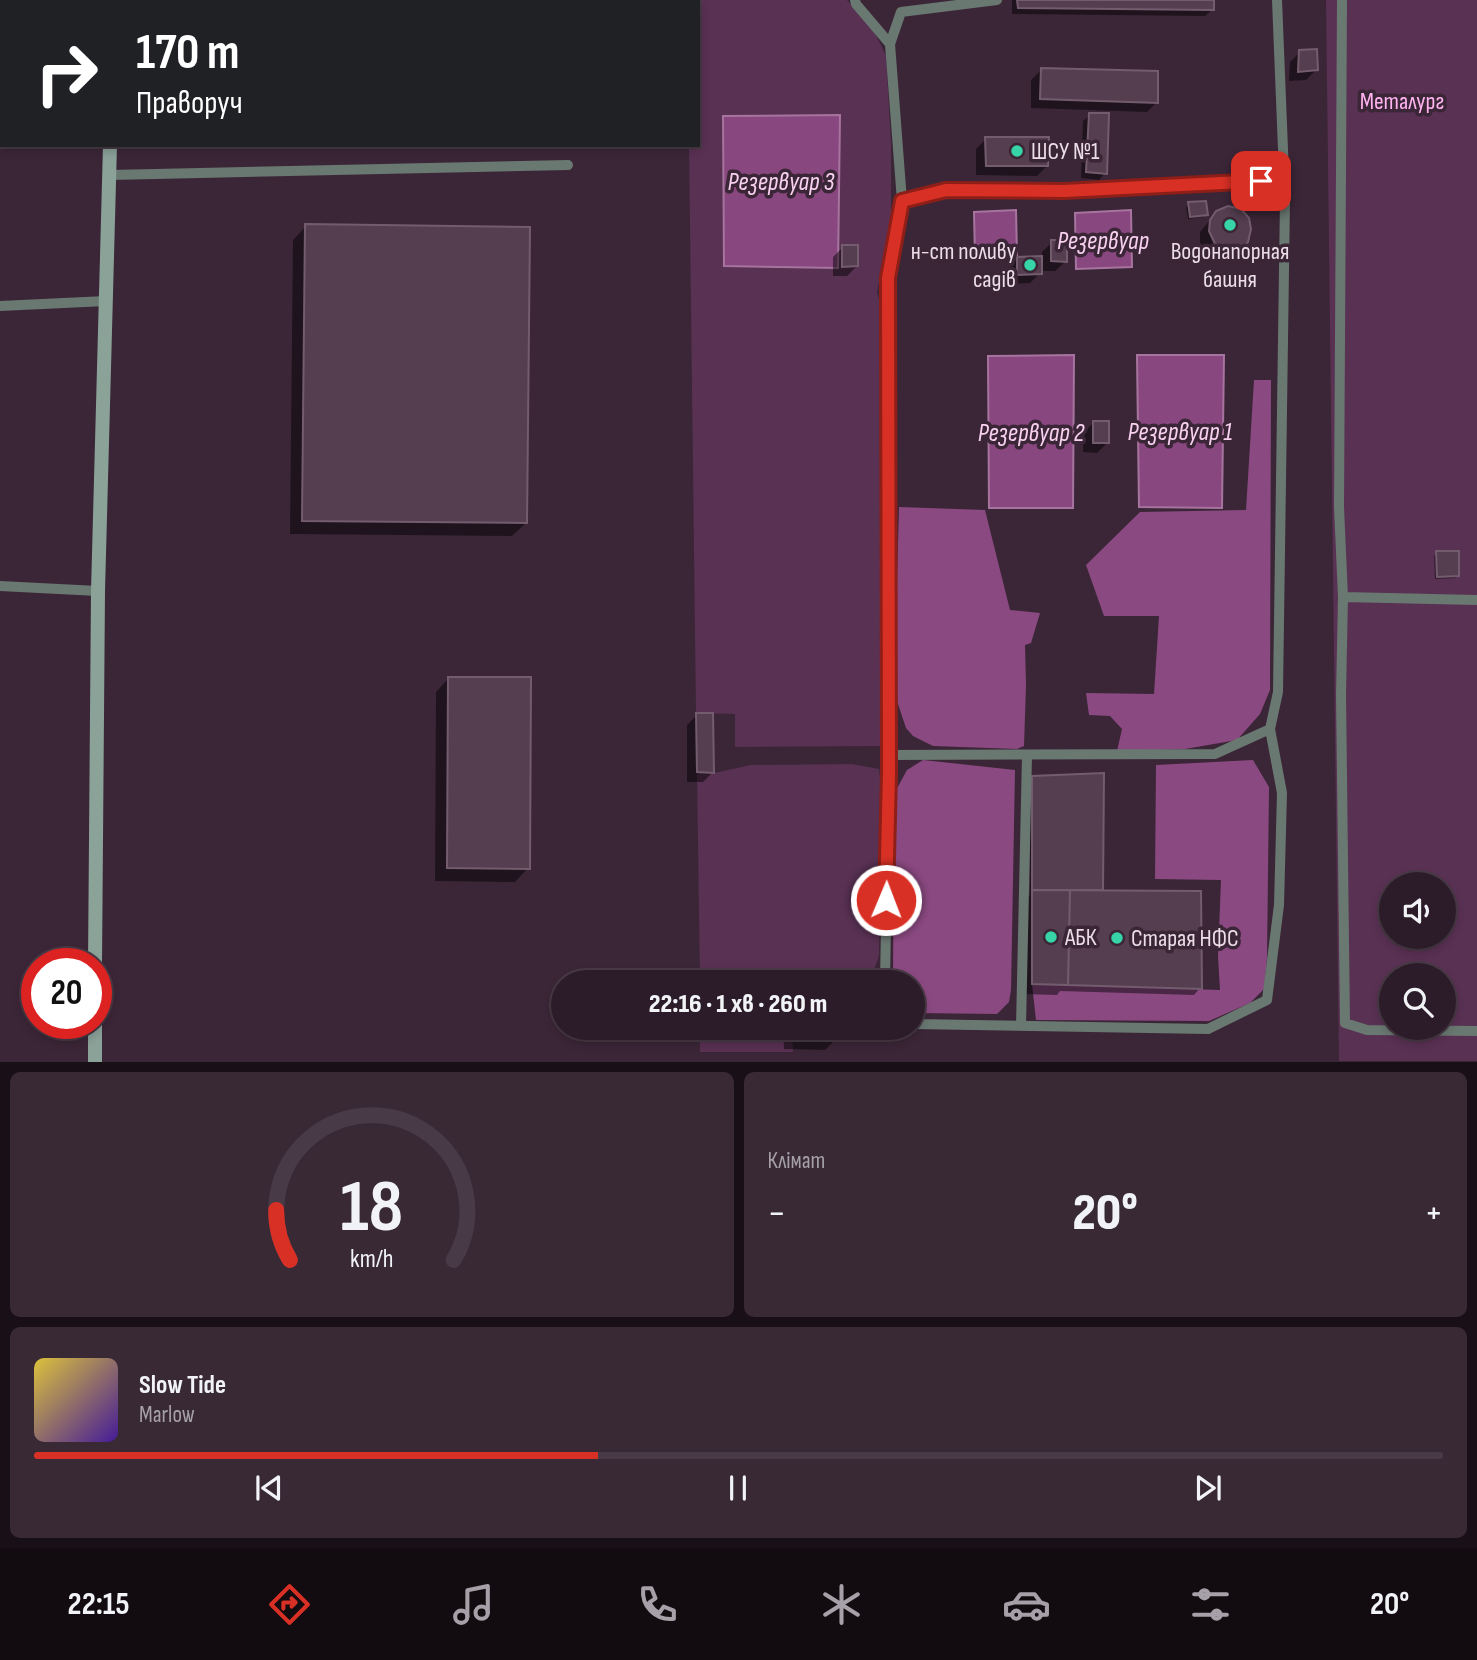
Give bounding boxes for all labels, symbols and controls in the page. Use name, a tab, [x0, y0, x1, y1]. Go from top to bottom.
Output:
text: 170 m	[136, 24, 240, 83]
icon: right	[21, 28, 112, 119]
text: Праворуч	[136, 84, 243, 123]
park label: Металург	[1360, 87, 1444, 116]
place label: ШСУ №1	[1031, 137, 1100, 166]
marker: ШСУ №1	[1009, 143, 1025, 159]
pin	[1231, 151, 1291, 211]
icon: arrive	[1242, 162, 1280, 200]
water label: Резервуар 3	[728, 167, 835, 198]
marker: Водонапорная башня	[1222, 217, 1238, 233]
water label: Резервуар	[1057, 226, 1150, 257]
place label: н-ст поливу садів	[911, 237, 1016, 294]
place label: Водонапорная башня	[1171, 237, 1289, 294]
marker: н-ст поливу садів	[1022, 257, 1038, 273]
water label: Резервуар 1	[1127, 417, 1233, 448]
water label: Резервуар 2	[978, 418, 1085, 449]
position arrow	[849, 863, 923, 937]
map controls	[1379, 872, 1456, 1040]
button: sound	[1379, 872, 1456, 949]
place label: АБК	[1064, 923, 1097, 952]
place label: Старая НФС	[1131, 924, 1239, 953]
marker: АБК	[1043, 929, 1059, 945]
marker: Старая НФС	[1109, 930, 1125, 946]
speed limit sign: 20	[21, 948, 112, 1039]
button: search	[1379, 963, 1456, 1040]
text: 22:16 · 1 хв · 260 m	[649, 989, 827, 1020]
text: Клімат	[768, 1147, 825, 1175]
text: 18	[340, 1165, 403, 1253]
text: 20°	[1073, 1182, 1138, 1245]
text: −	[768, 1191, 786, 1236]
text: +	[1424, 1191, 1443, 1236]
text: km/h	[350, 1244, 393, 1275]
text: Slow Tide	[139, 1370, 226, 1401]
text: Marlow	[139, 1401, 195, 1429]
icon: previous	[250, 1469, 288, 1507]
icon: pause	[719, 1469, 757, 1507]
icon: next	[1189, 1469, 1227, 1507]
icon: directions	[265, 1580, 314, 1629]
icon: music	[449, 1580, 498, 1629]
icon: phone	[633, 1580, 682, 1629]
icon: climate	[817, 1580, 866, 1629]
icon: car	[1002, 1580, 1051, 1629]
icon: filters	[1186, 1580, 1235, 1629]
text: 22:15	[68, 1585, 129, 1624]
text: 20°	[1370, 1585, 1409, 1624]

